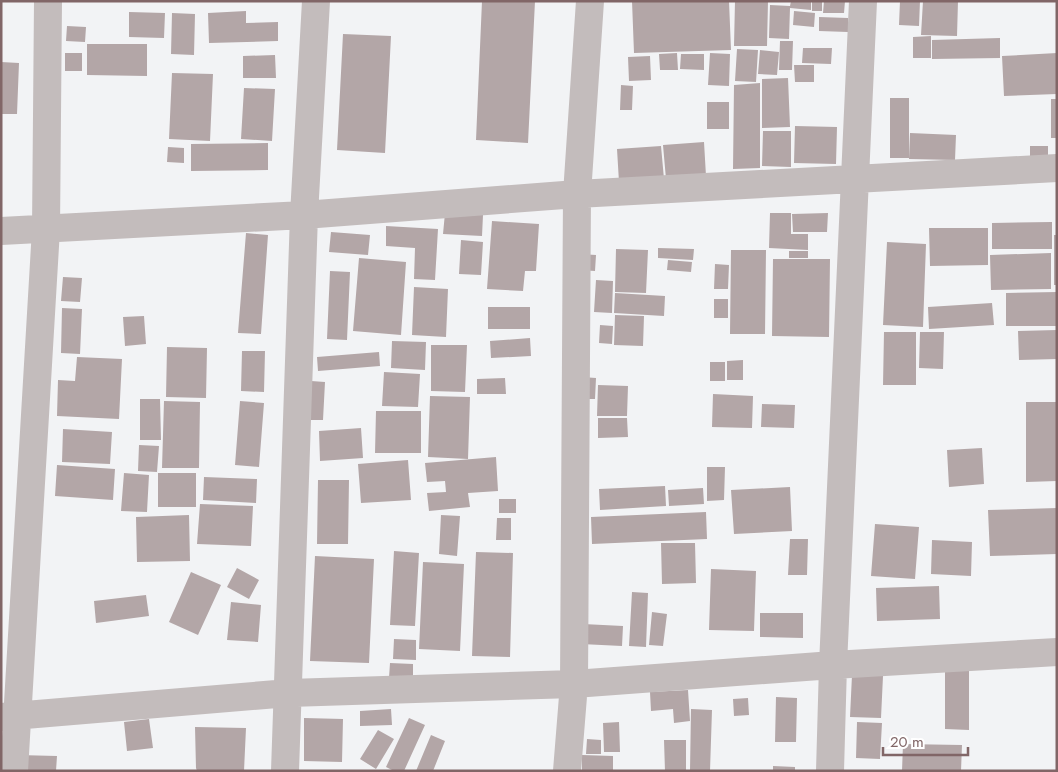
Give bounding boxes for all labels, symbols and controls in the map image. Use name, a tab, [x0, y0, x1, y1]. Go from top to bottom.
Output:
scale bar	[883, 724, 968, 756]
text: 20 m	[890, 731, 924, 753]

